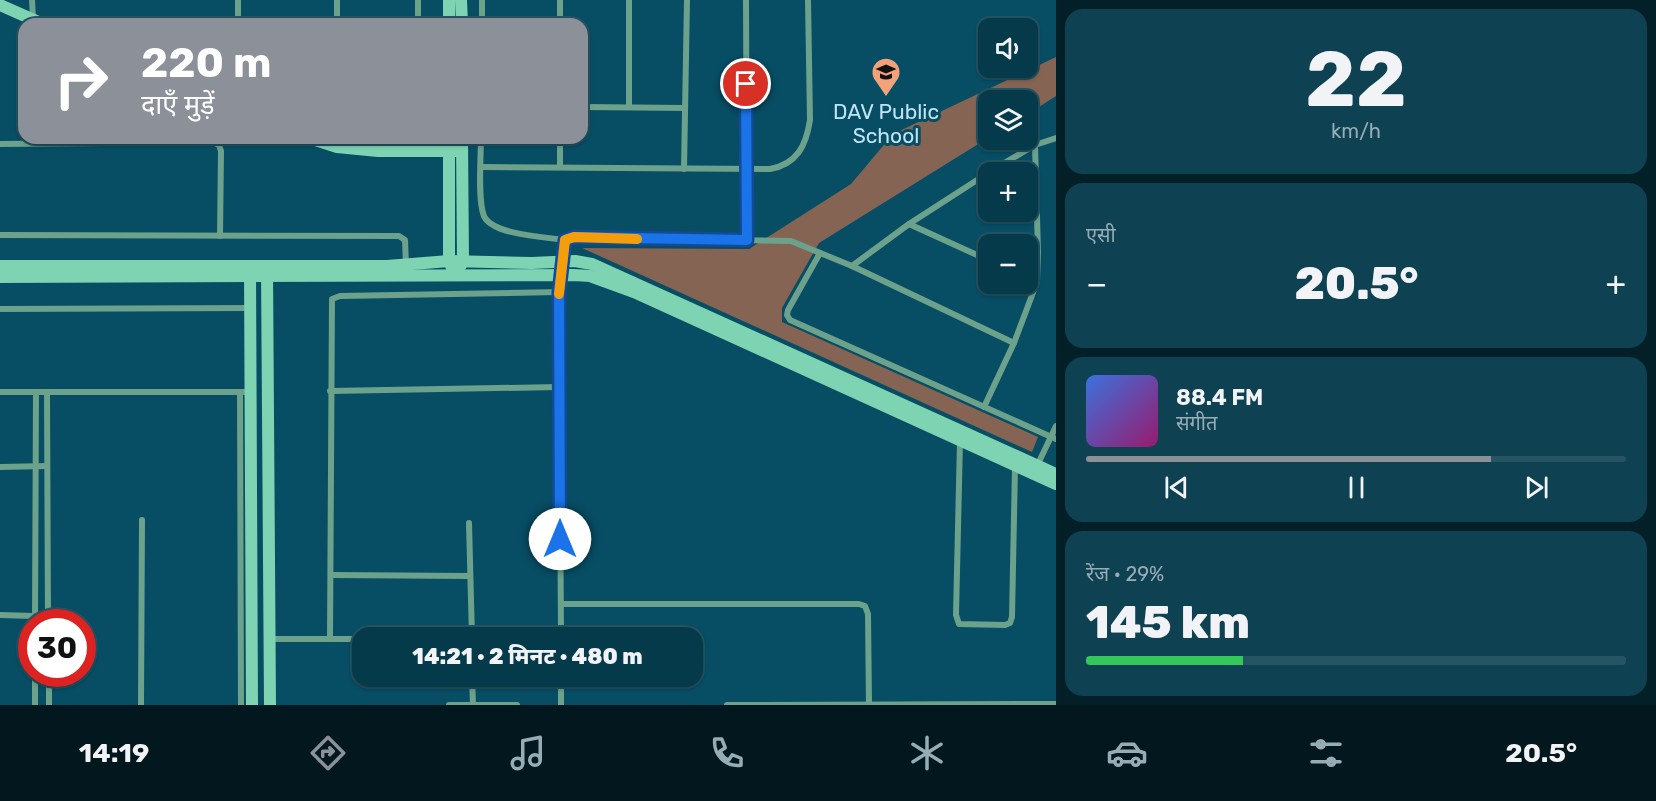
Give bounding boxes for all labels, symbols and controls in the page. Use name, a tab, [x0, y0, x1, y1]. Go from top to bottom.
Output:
map controls	[978, 18, 1038, 294]
button: sound	[978, 18, 1038, 78]
text: 22	[1305, 33, 1407, 126]
text: 220 m	[141, 38, 272, 88]
icon: right	[42, 42, 120, 120]
school or university icon: DAV Public School	[870, 56, 902, 98]
pin	[720, 58, 771, 109]
icon: arrive	[729, 67, 762, 100]
text: दाएँ मुड़ें	[141, 89, 214, 121]
button: layers	[978, 90, 1038, 150]
place label: DAV Public School	[833, 99, 939, 148]
text: km/h	[1331, 119, 1381, 143]
button: +	[978, 162, 1038, 222]
text: एसी	[1086, 223, 1116, 247]
button: −	[978, 234, 1038, 294]
text: 20.5°	[1294, 257, 1419, 310]
text: −	[1086, 264, 1107, 303]
text: +	[1605, 264, 1626, 303]
text: 88.4 FM	[1176, 384, 1263, 411]
text: संगीत	[1176, 411, 1217, 435]
icon: previous	[1160, 471, 1193, 504]
icon: pause	[1340, 471, 1373, 504]
icon: next	[1520, 471, 1553, 504]
position arrow	[528, 507, 592, 571]
text: रेंज · 29%	[1086, 562, 1164, 586]
text: 145 km	[1086, 596, 1250, 649]
speed limit sign: 30	[18, 609, 96, 687]
text: 14:21 · 2 मिनट · 480 m	[412, 643, 643, 670]
icon: directions	[307, 732, 349, 774]
icon: music	[507, 732, 549, 774]
icon: phone	[706, 732, 748, 774]
icon: climate	[906, 732, 948, 774]
icon: car	[1106, 732, 1148, 774]
icon: filters	[1305, 732, 1347, 774]
text: 14:19	[79, 737, 149, 769]
text: 20.5°	[1505, 737, 1577, 769]

